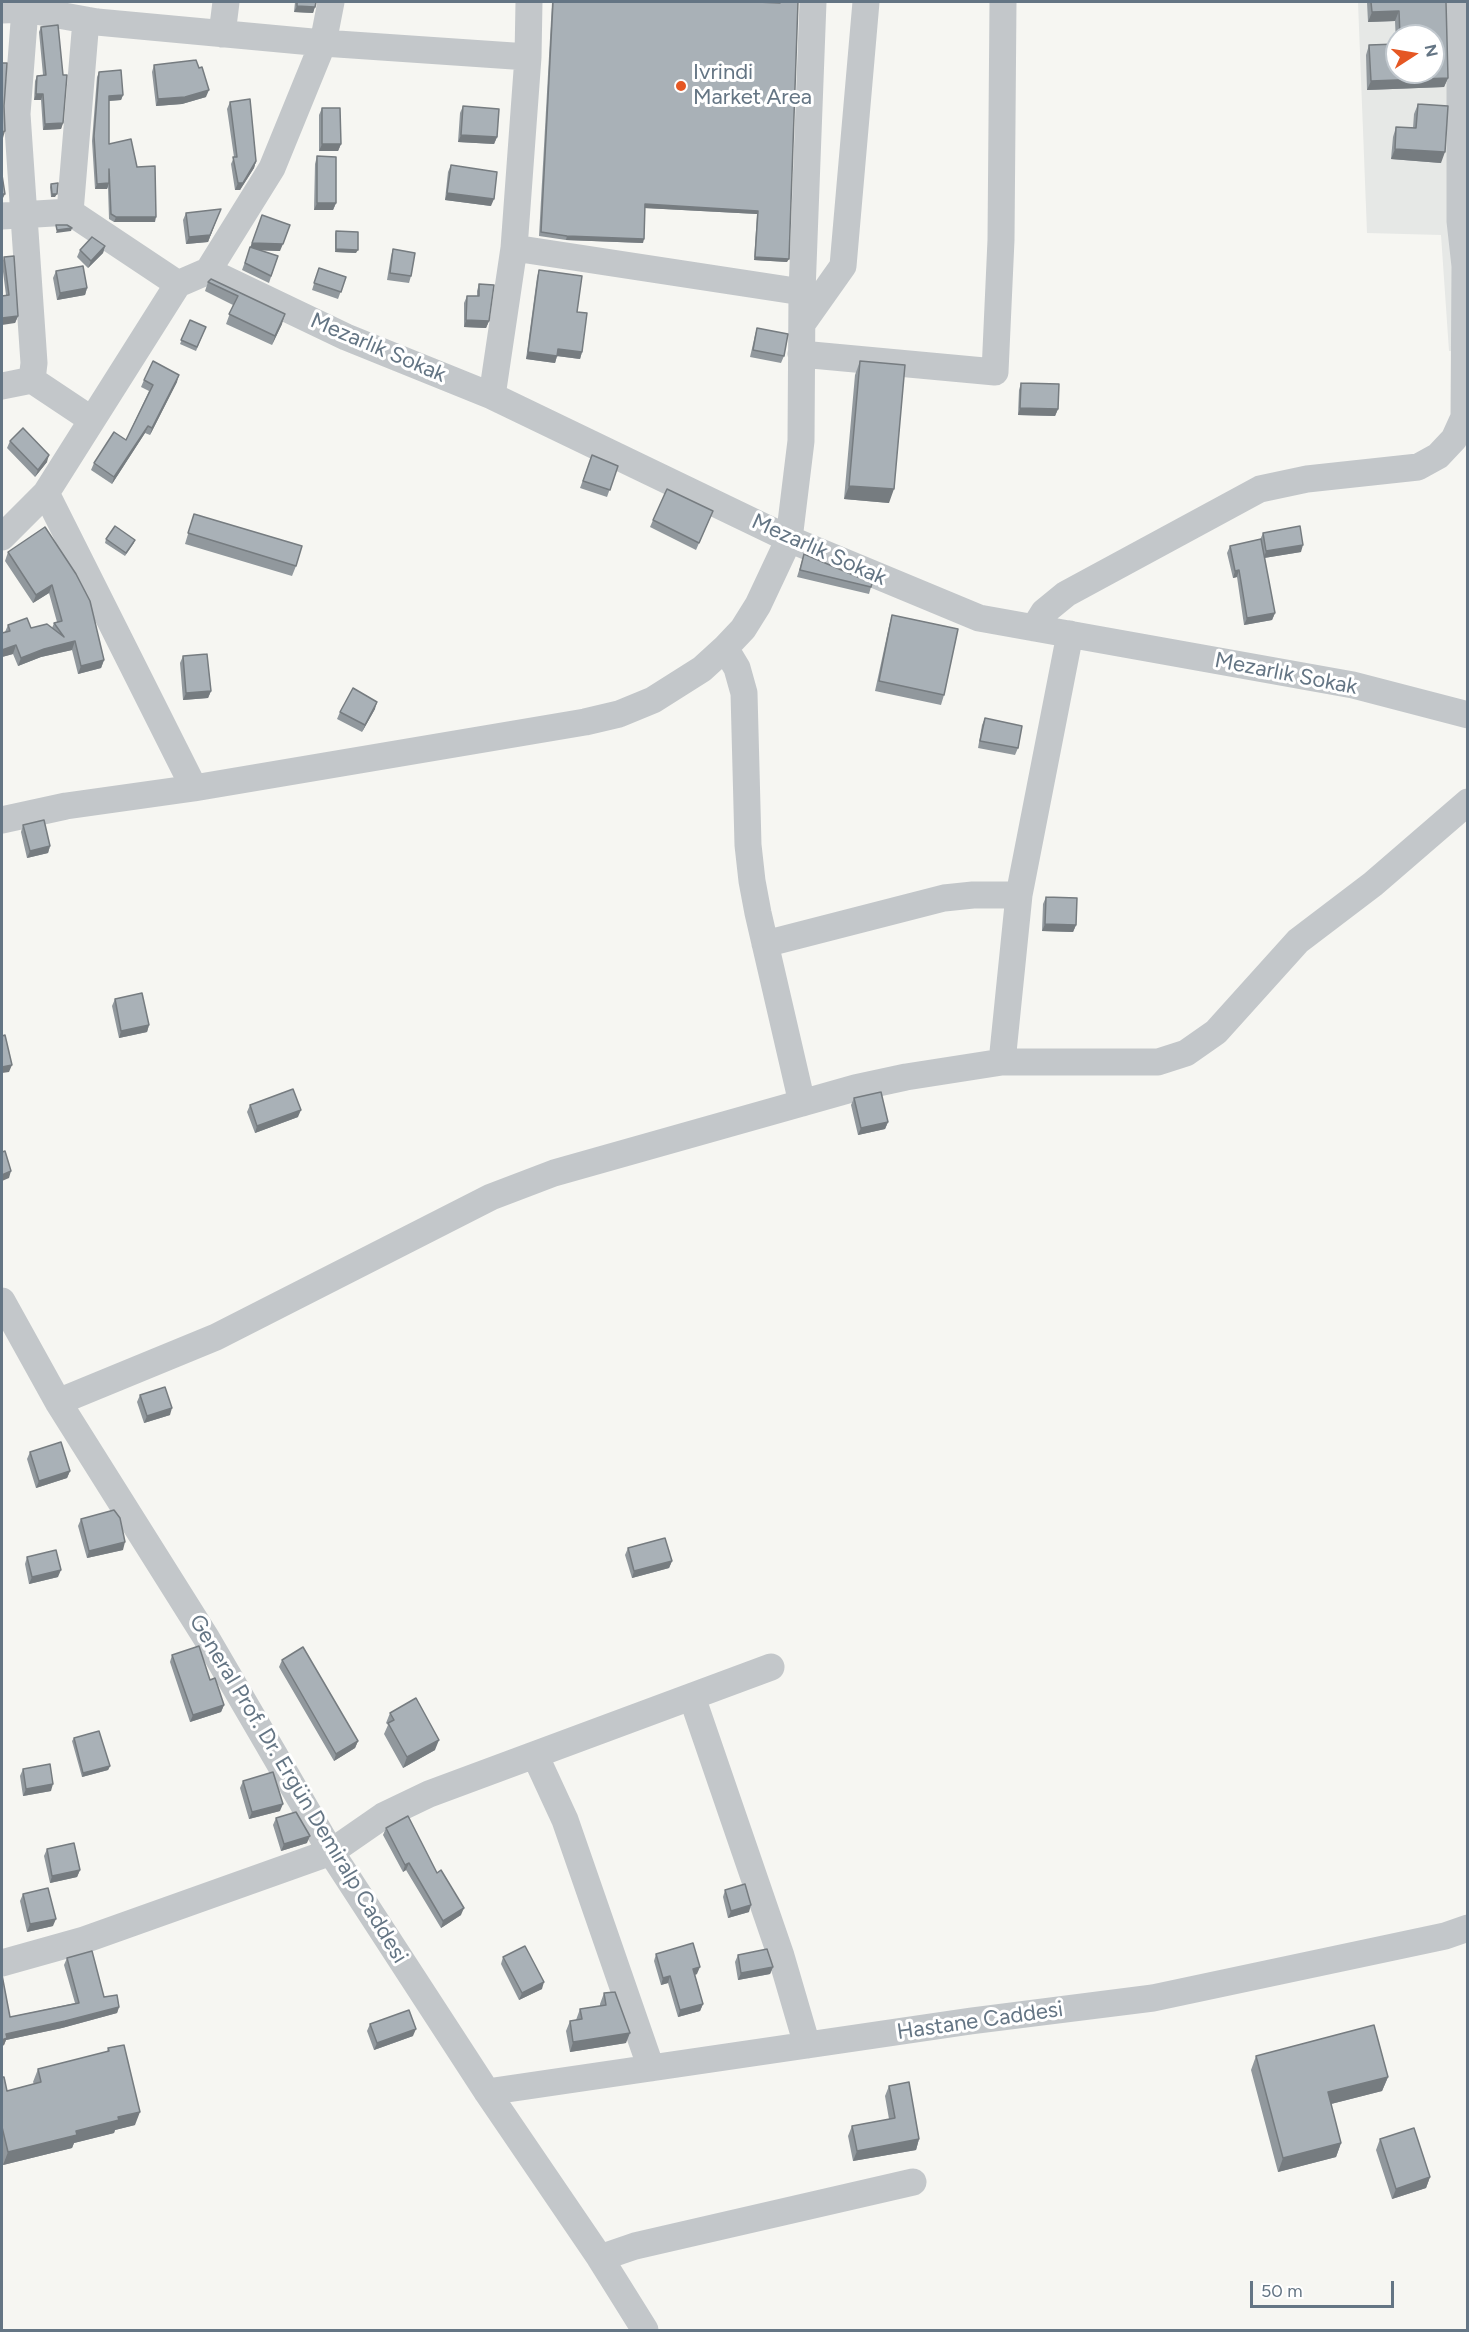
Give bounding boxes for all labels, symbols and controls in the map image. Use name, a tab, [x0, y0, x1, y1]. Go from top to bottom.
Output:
north arrow	[1385, 24, 1445, 84]
text: N	[1421, 43, 1442, 59]
place label: Ivrindi Market Area	[693, 60, 812, 112]
marker: Ivrindi Market Area	[674, 79, 688, 93]
street label: Mezarlık Sokak	[306, 308, 450, 388]
street label: Mezarlık Sokak	[748, 509, 890, 591]
street label: Mezarlık Sokak	[1212, 647, 1360, 701]
street label: General Prof. Dr. Ergün Demiralp Caddesi	[183, 1610, 413, 1968]
street label: Hastane Caddesi	[895, 1996, 1065, 2046]
scale bar	[1253, 2269, 1397, 2307]
text: 50 m	[1261, 2280, 1303, 2302]

